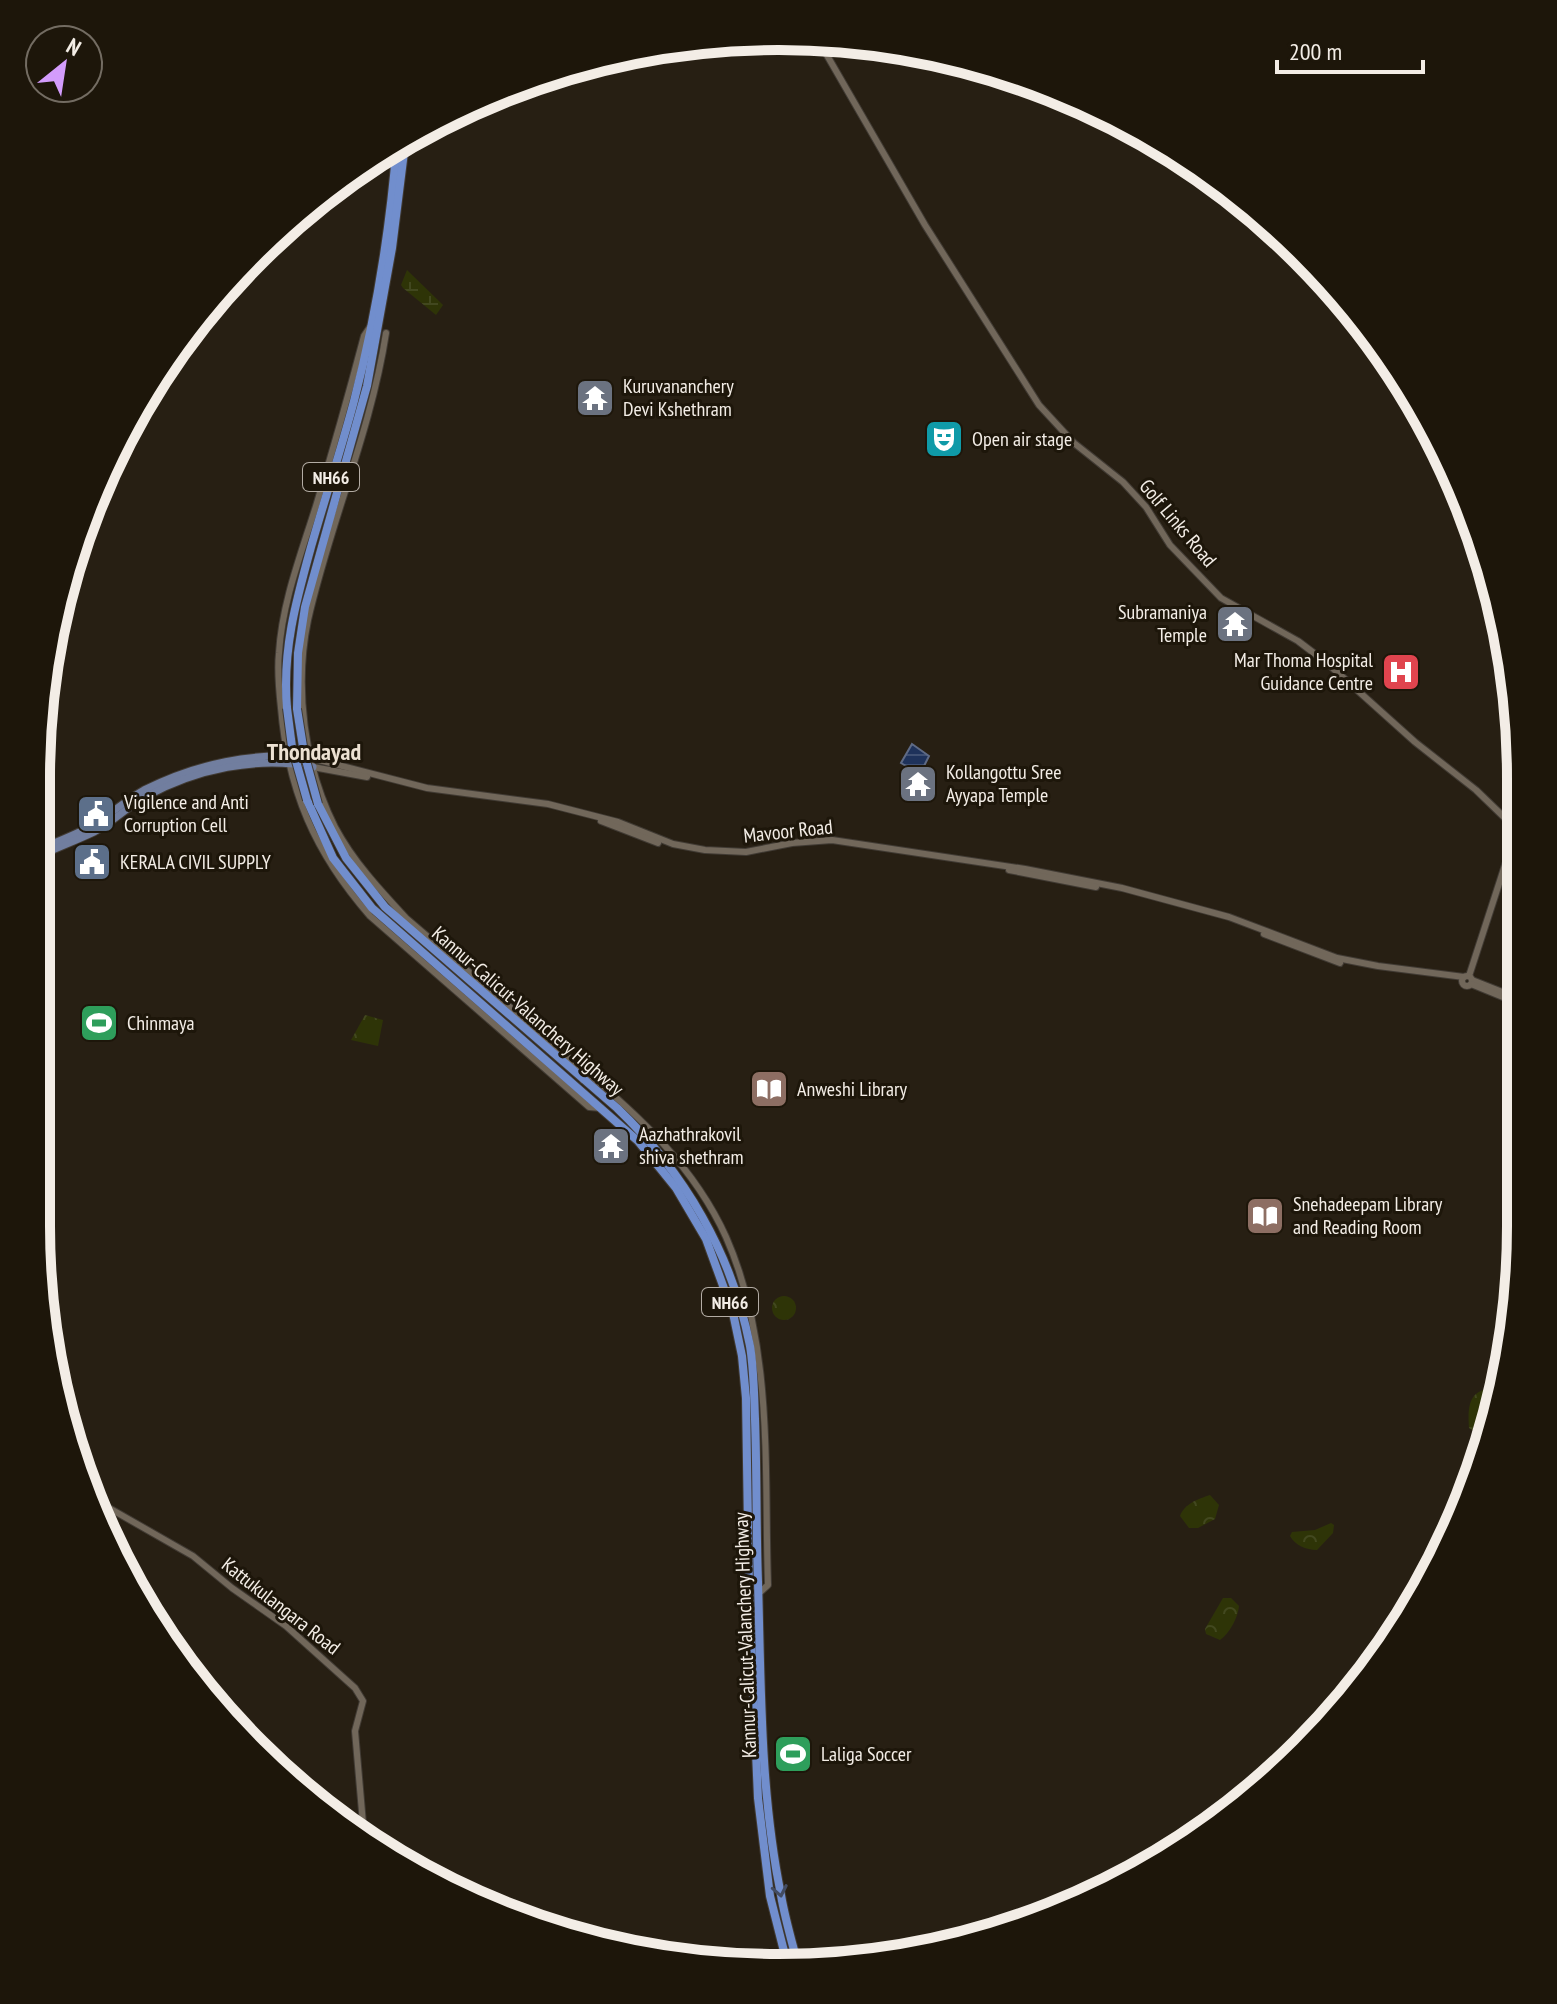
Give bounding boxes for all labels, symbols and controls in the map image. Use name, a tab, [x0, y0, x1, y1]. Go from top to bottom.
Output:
north arrow	[24, 24, 104, 104]
scale bar	[1277, 24, 1423, 74]
text: N	[62, 32, 86, 62]
text: 200 m	[1289, 36, 1342, 67]
place label: Kuruvananchery Devi Kshethram	[623, 373, 734, 422]
temple icon: Kuruvananchery Devi Kshethram	[574, 377, 616, 419]
theatre icon: Open air stage	[923, 418, 965, 460]
place label: Open air stage	[972, 426, 1072, 452]
road number: NH66	[303, 463, 359, 491]
street label: Golf Links Road	[1134, 474, 1222, 572]
place label: Subramaniya Temple	[1118, 599, 1207, 648]
temple icon: Subramaniya Temple	[1214, 603, 1256, 645]
place label: Mar Thoma Hospital Guidance Centre	[1234, 647, 1373, 696]
hospital icon: Mar Thoma Hospital Guidance Centre	[1380, 651, 1422, 693]
district label: Thondayad	[267, 736, 361, 767]
place label: Kollangottu Sree Ayyapa Temple	[946, 759, 1061, 808]
temple icon: Kollangottu Sree Ayyapa Temple	[897, 763, 939, 805]
place label: Vigilence and Anti Corruption Cell	[123, 789, 249, 838]
public building icon: Vigilence and Anti Corruption Cell	[75, 793, 117, 835]
street label: Mavoor Road	[742, 813, 834, 849]
public building icon: KERALA CIVIL SUPPLY	[71, 841, 113, 883]
place label: KERALA CIVIL SUPPLY	[120, 849, 271, 875]
street label: Kannur-Calicut-Valanchery Highway	[427, 921, 630, 1102]
sports icon: Chinmaya	[78, 1002, 120, 1044]
place label: Chinmaya	[127, 1010, 195, 1036]
library icon: Anweshi Library	[748, 1068, 790, 1110]
place label: Anweshi Library	[797, 1076, 908, 1102]
place label: Aazhathrakovil shiva shethram	[639, 1121, 744, 1170]
temple icon: Aazhathrakovil shiva shethram	[590, 1125, 632, 1167]
place label: Snehadeepam Library and Reading Room	[1293, 1191, 1443, 1240]
library icon: Snehadeepam Library and Reading Room	[1244, 1195, 1286, 1237]
road number: NH66	[702, 1288, 758, 1316]
street label: Kannur-Calicut-Valanchery Highway	[728, 1511, 762, 1758]
street label: Kattukulangara Road	[216, 1552, 346, 1660]
sports icon: Laliga Soccer	[772, 1733, 814, 1775]
place label: Laliga Soccer	[821, 1741, 912, 1767]
one-way arrow	[771, 1884, 788, 1898]

